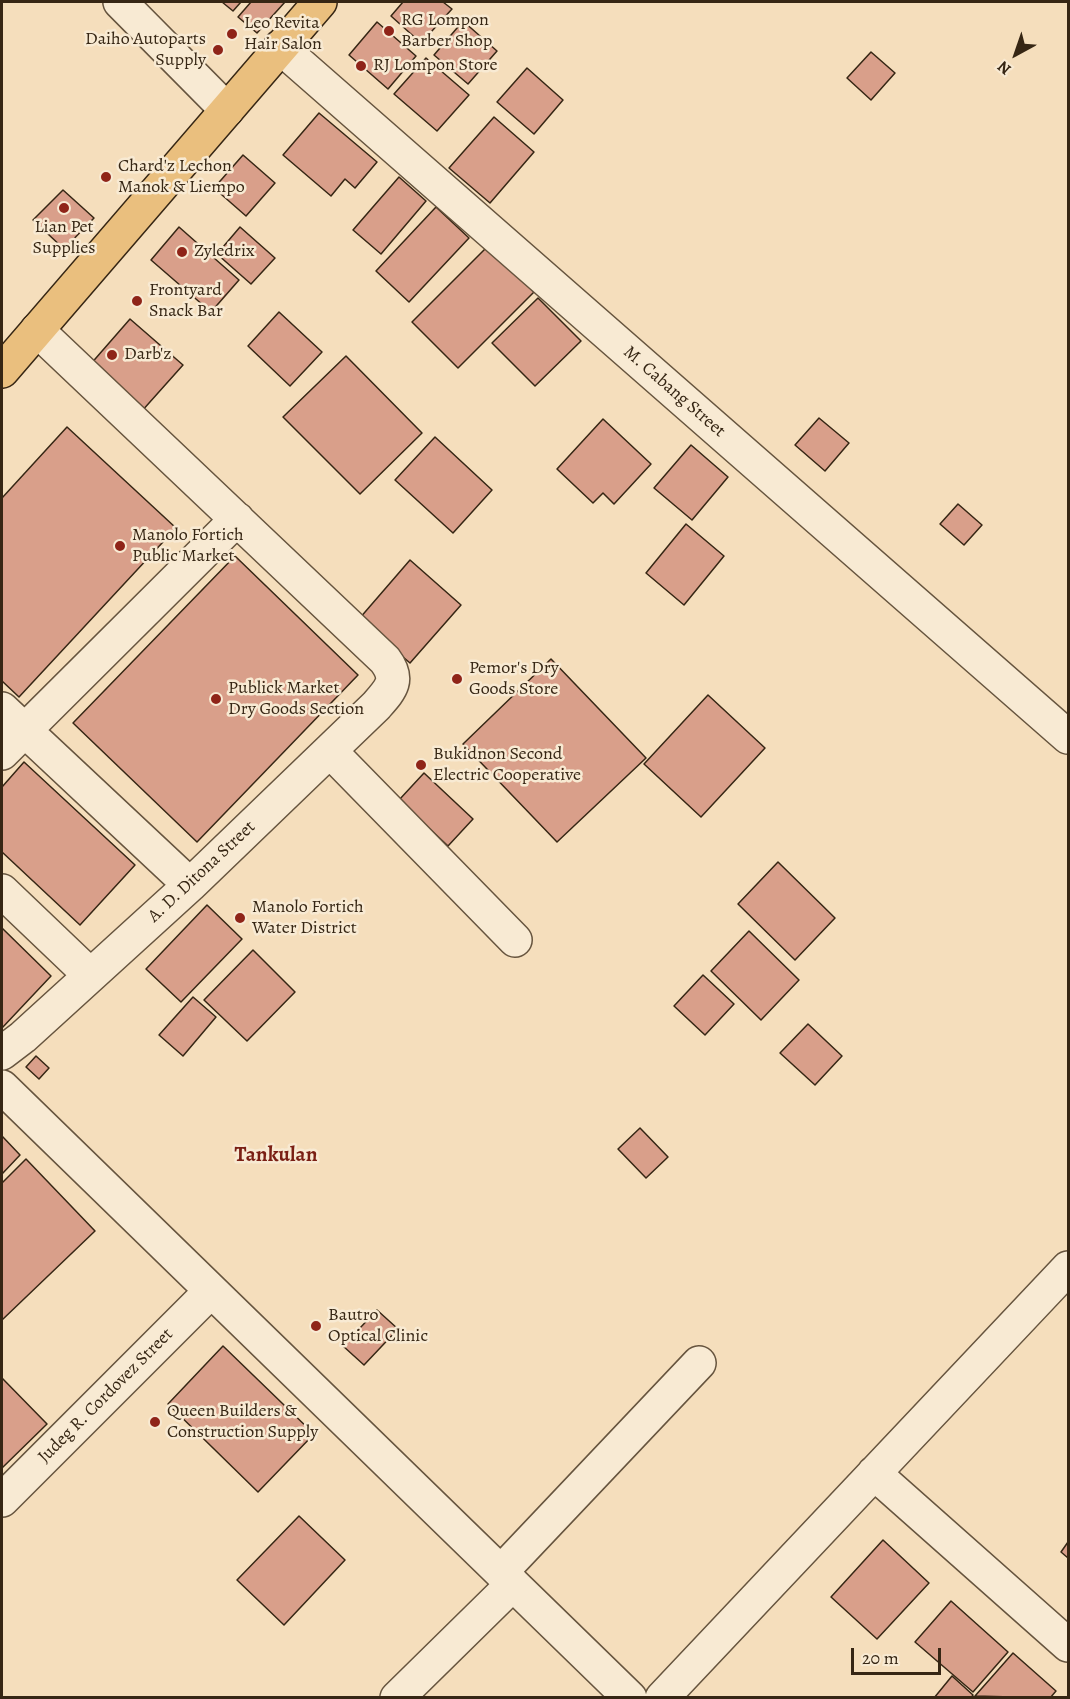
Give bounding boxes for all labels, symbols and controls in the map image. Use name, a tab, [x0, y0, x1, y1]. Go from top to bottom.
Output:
place label: RG Lompon Barber Shop	[401, 10, 492, 52]
place label: Leo Revita Hair Salon	[244, 13, 322, 56]
marker: RG Lompon Barber Shop	[382, 24, 396, 38]
north arrow	[986, 24, 1046, 84]
marker: Leo Revita Hair Salon	[225, 27, 239, 41]
place label: Daiho Autoparts Supply	[85, 29, 206, 72]
marker: Daiho Autoparts Supply	[211, 43, 225, 57]
place label: RJ Lompon Store	[373, 55, 498, 77]
text: N	[993, 56, 1016, 80]
marker: RJ Lompon Store	[354, 59, 368, 73]
place label: Chard'z Lechon Manok & Liempo	[118, 156, 245, 198]
marker: Chard'z Lechon Manok & Liempo	[99, 170, 113, 184]
marker: Lian Pet Supplies	[57, 201, 71, 215]
place label: Lian Pet Supplies	[32, 217, 96, 260]
place label: Zyledrix	[194, 241, 255, 263]
marker: Zyledrix	[175, 245, 189, 259]
place label: Frontyard Snack Bar	[149, 280, 223, 322]
marker: Frontyard Snack Bar	[130, 294, 144, 308]
street label: M. Cabang Street	[619, 342, 729, 442]
place label: Darb'z	[124, 344, 171, 366]
marker: Darb'z	[105, 348, 119, 362]
place label: Manolo Fortich Public Market	[132, 525, 244, 568]
marker: Manolo Fortich Public Market	[113, 539, 127, 553]
place label: Pemor's Dry Goods Store	[469, 658, 559, 700]
marker: Pemor's Dry Goods Store	[450, 672, 464, 686]
place label: Publick Market Dry Goods Section	[228, 678, 364, 720]
marker: Publick Market Dry Goods Section	[209, 692, 223, 706]
place label: Bukidnon Second Electric Cooperative	[433, 744, 581, 786]
marker: Bukidnon Second Electric Cooperative	[414, 758, 428, 772]
street label: A. D. Ditona Street	[144, 817, 260, 927]
place label: Manolo Fortich Water District	[252, 897, 364, 940]
marker: Manolo Fortich Water District	[233, 911, 247, 925]
district label: Tankulan	[235, 1143, 317, 1169]
place label: Bautro Optical Clinic	[328, 1305, 428, 1348]
marker: Bautro Optical Clinic	[309, 1319, 323, 1333]
street label: Judeg R. Cordovez Street	[34, 1324, 178, 1468]
place label: Queen Builders & Construction Supply	[167, 1401, 318, 1444]
marker: Queen Builders & Construction Supply	[148, 1415, 162, 1429]
scale bar	[854, 1636, 944, 1674]
text: 20 m	[862, 1646, 899, 1670]

